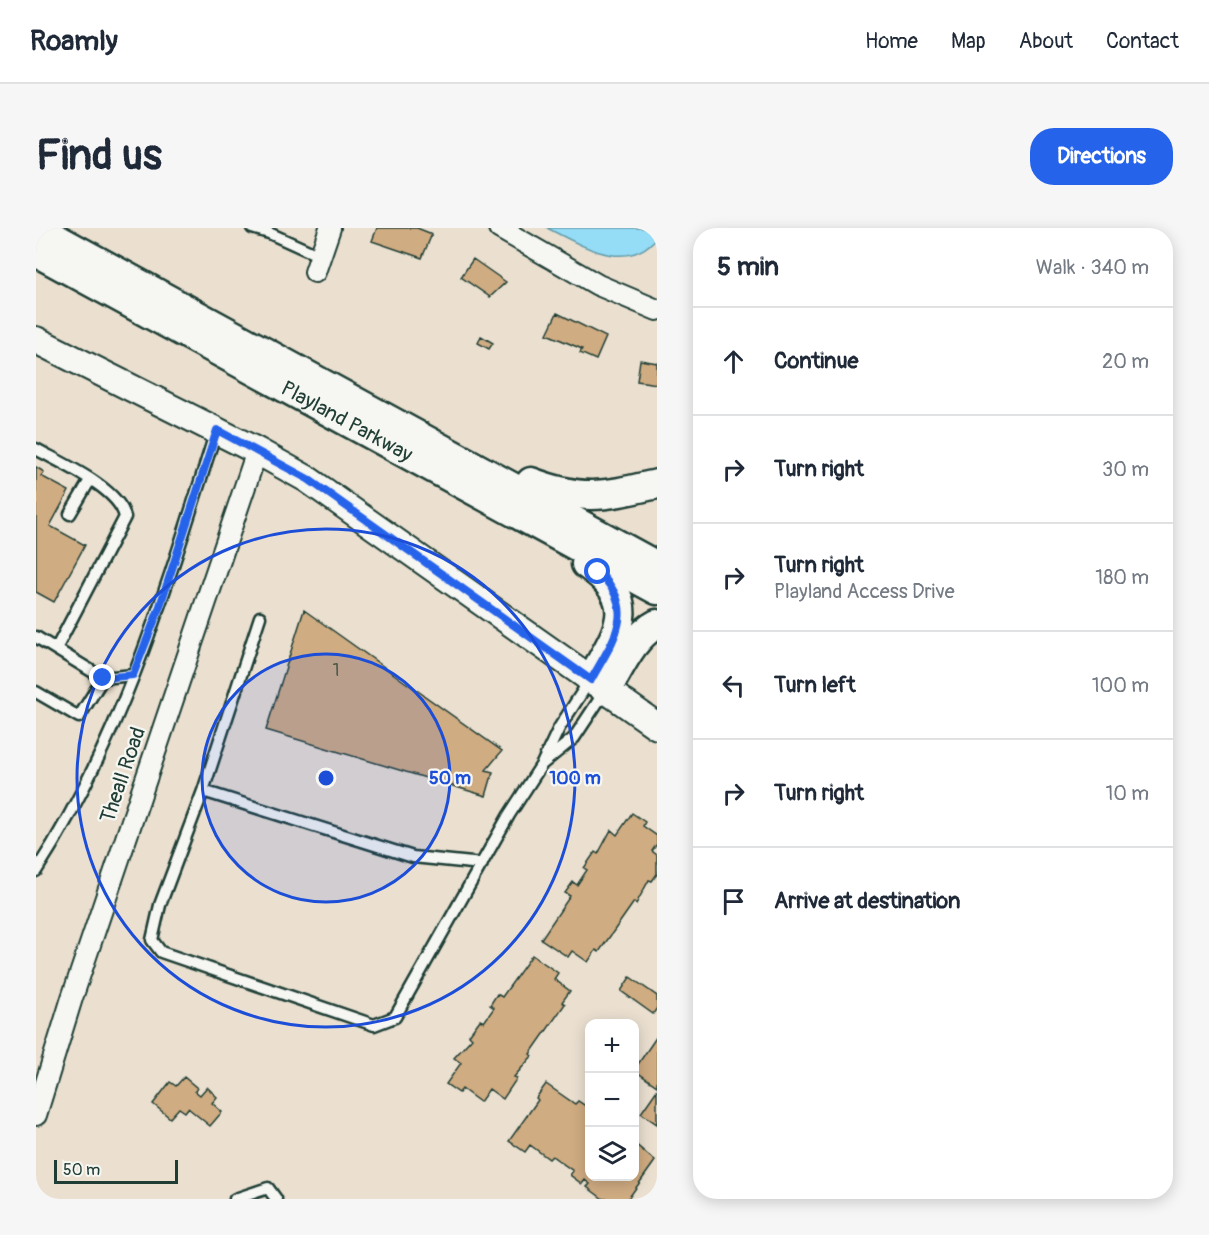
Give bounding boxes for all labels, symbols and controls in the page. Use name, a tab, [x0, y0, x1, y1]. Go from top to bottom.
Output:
text: Roamly	[30, 24, 118, 59]
text: Home	[865, 28, 918, 55]
text: Map	[951, 28, 986, 55]
text: About	[1019, 28, 1073, 55]
text: Contact	[1106, 28, 1179, 55]
button: Directions	[1030, 128, 1173, 185]
text: Find us	[36, 130, 162, 182]
text: 5 min	[717, 251, 779, 283]
text: Walk · 340 m	[1036, 255, 1149, 280]
icon: ahead	[717, 345, 750, 378]
text: Continue	[774, 347, 858, 375]
text: 20 m	[1102, 349, 1149, 374]
street label: Playland Parkway	[276, 374, 417, 468]
icon: right	[717, 453, 750, 486]
text: Turn right	[774, 455, 864, 483]
text: 30 m	[1102, 457, 1149, 482]
text: Turn right	[774, 551, 864, 579]
route start	[584, 558, 610, 584]
icon: right	[717, 561, 750, 594]
text: 180 m	[1095, 565, 1149, 590]
text: Playland Access Drive	[774, 579, 955, 604]
house number: 1	[332, 659, 340, 682]
route end	[89, 664, 115, 690]
icon: left	[717, 669, 750, 702]
text: Turn left	[774, 671, 856, 699]
text: 100 m	[1092, 673, 1149, 698]
street label: Theall Road	[94, 723, 152, 827]
text: 50 m	[429, 767, 471, 790]
text: 100 m	[549, 767, 601, 790]
centre of rings	[316, 768, 336, 788]
icon: right	[717, 777, 750, 810]
text: Turn right	[774, 779, 864, 807]
text: 10 m	[1105, 781, 1149, 806]
icon: arrive	[717, 885, 750, 918]
text: Arrive at destination	[774, 887, 960, 915]
map controls	[585, 1019, 639, 1181]
button: +	[585, 1019, 639, 1073]
button: −	[585, 1073, 639, 1127]
button: layers	[585, 1127, 639, 1181]
scale bar	[54, 1157, 178, 1184]
text: 50 m	[63, 1160, 100, 1180]

